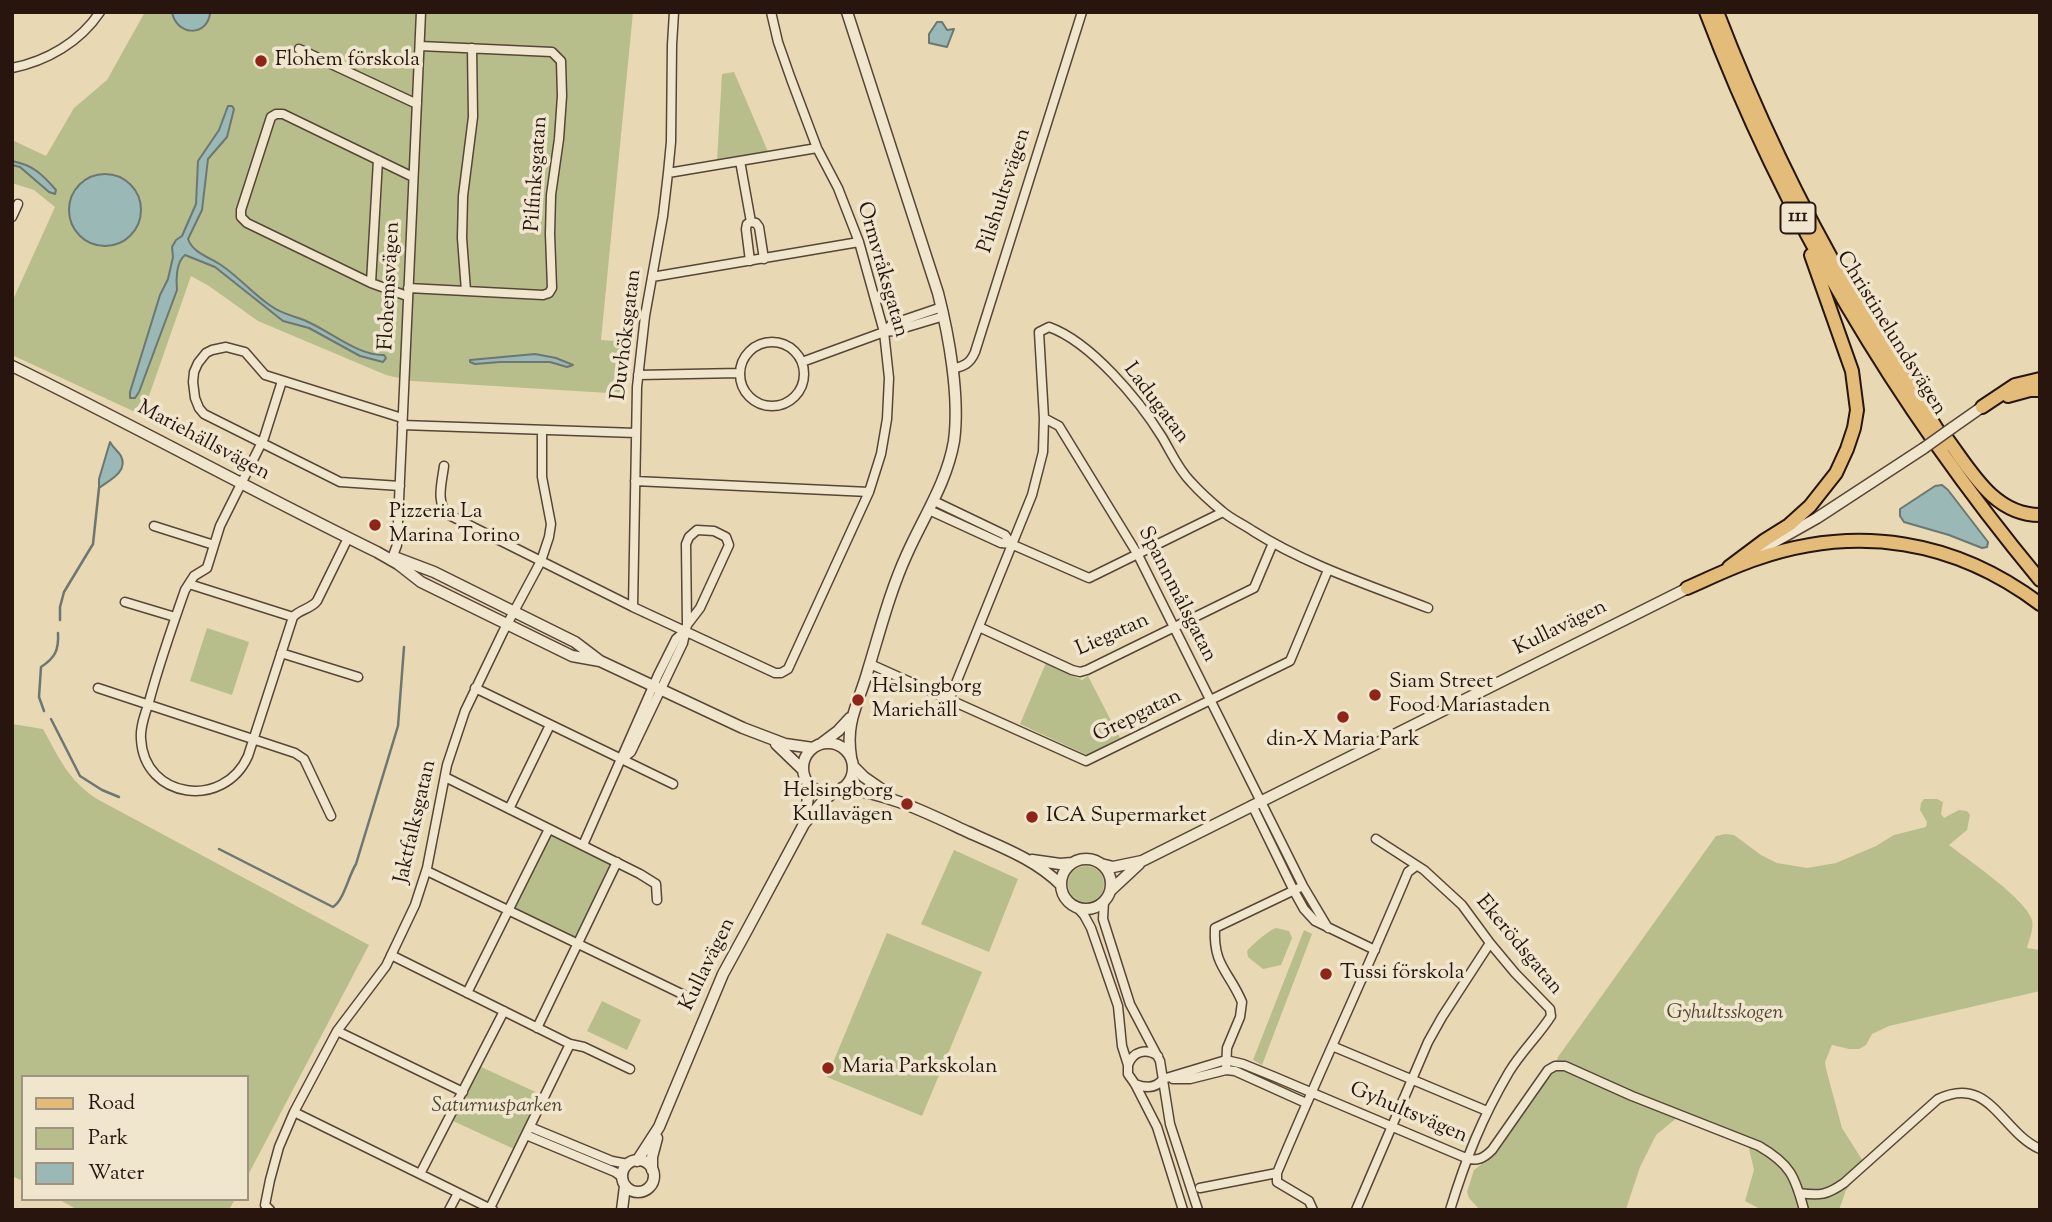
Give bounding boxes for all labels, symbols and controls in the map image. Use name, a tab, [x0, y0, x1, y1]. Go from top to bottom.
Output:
place label: Flohem förskola	[275, 48, 420, 74]
marker: Flohem förskola	[253, 53, 269, 69]
street label: Pilfinksgatan	[521, 115, 555, 233]
street label: Pilshultsvägen	[974, 125, 1038, 257]
street label: Ormvråksgatan	[850, 199, 912, 341]
road number: 111	[1780, 202, 1815, 233]
street label: Flohemsvägen	[375, 221, 407, 351]
street label: Christinelundsvägen	[1829, 247, 1951, 421]
street label: Duvhöksgatan	[607, 268, 649, 402]
street label: Ladugatan	[1116, 359, 1194, 449]
street label: Mariehällsvägen	[132, 396, 274, 488]
place label: Pizzeria La Marina Torino	[389, 500, 520, 550]
marker: Pizzeria La Marina Torino	[367, 517, 383, 533]
street label: Spannmålsgatan	[1131, 523, 1221, 667]
street label: Kullavägen	[1510, 596, 1612, 662]
street label: Liegatan	[1073, 609, 1153, 663]
place label: Siam Street Food Mariastaden	[1389, 670, 1551, 720]
place label: Helsingborg Mariehäll	[872, 675, 982, 725]
street label: Grepgatan	[1090, 685, 1186, 749]
marker: Siam Street Food Mariastaden	[1367, 687, 1383, 703]
marker: Helsingborg Mariehäll	[850, 692, 866, 708]
marker: din-X Maria Park	[1335, 709, 1351, 725]
place label: din-X Maria Park	[1266, 728, 1420, 754]
street label: Jaktfalksgatan	[391, 758, 443, 886]
place label: Helsingborg Kullavägen	[783, 779, 893, 829]
marker: Helsingborg Kullavägen	[899, 796, 915, 812]
place label: ICA Supermarket	[1046, 804, 1207, 830]
marker: ICA Supermarket	[1024, 809, 1040, 825]
street label: Ekerödsgatan	[1469, 891, 1567, 1001]
street label: Kullavägen	[676, 914, 742, 1016]
place label: Tussi förskola	[1340, 961, 1464, 987]
marker: Tussi förskola	[1318, 966, 1334, 982]
park label: Gyhultsskogen	[1667, 1001, 1783, 1027]
place label: Maria Parkskolan	[842, 1055, 997, 1081]
marker: Maria Parkskolan	[820, 1060, 836, 1076]
legend	[21, 1075, 248, 1201]
street label: Gyhultsvägen	[1345, 1078, 1471, 1150]
text: Road	[88, 1089, 135, 1119]
park label: Saturnusparken	[432, 1094, 562, 1120]
text: Park	[88, 1124, 128, 1154]
text: Water	[88, 1159, 144, 1189]

